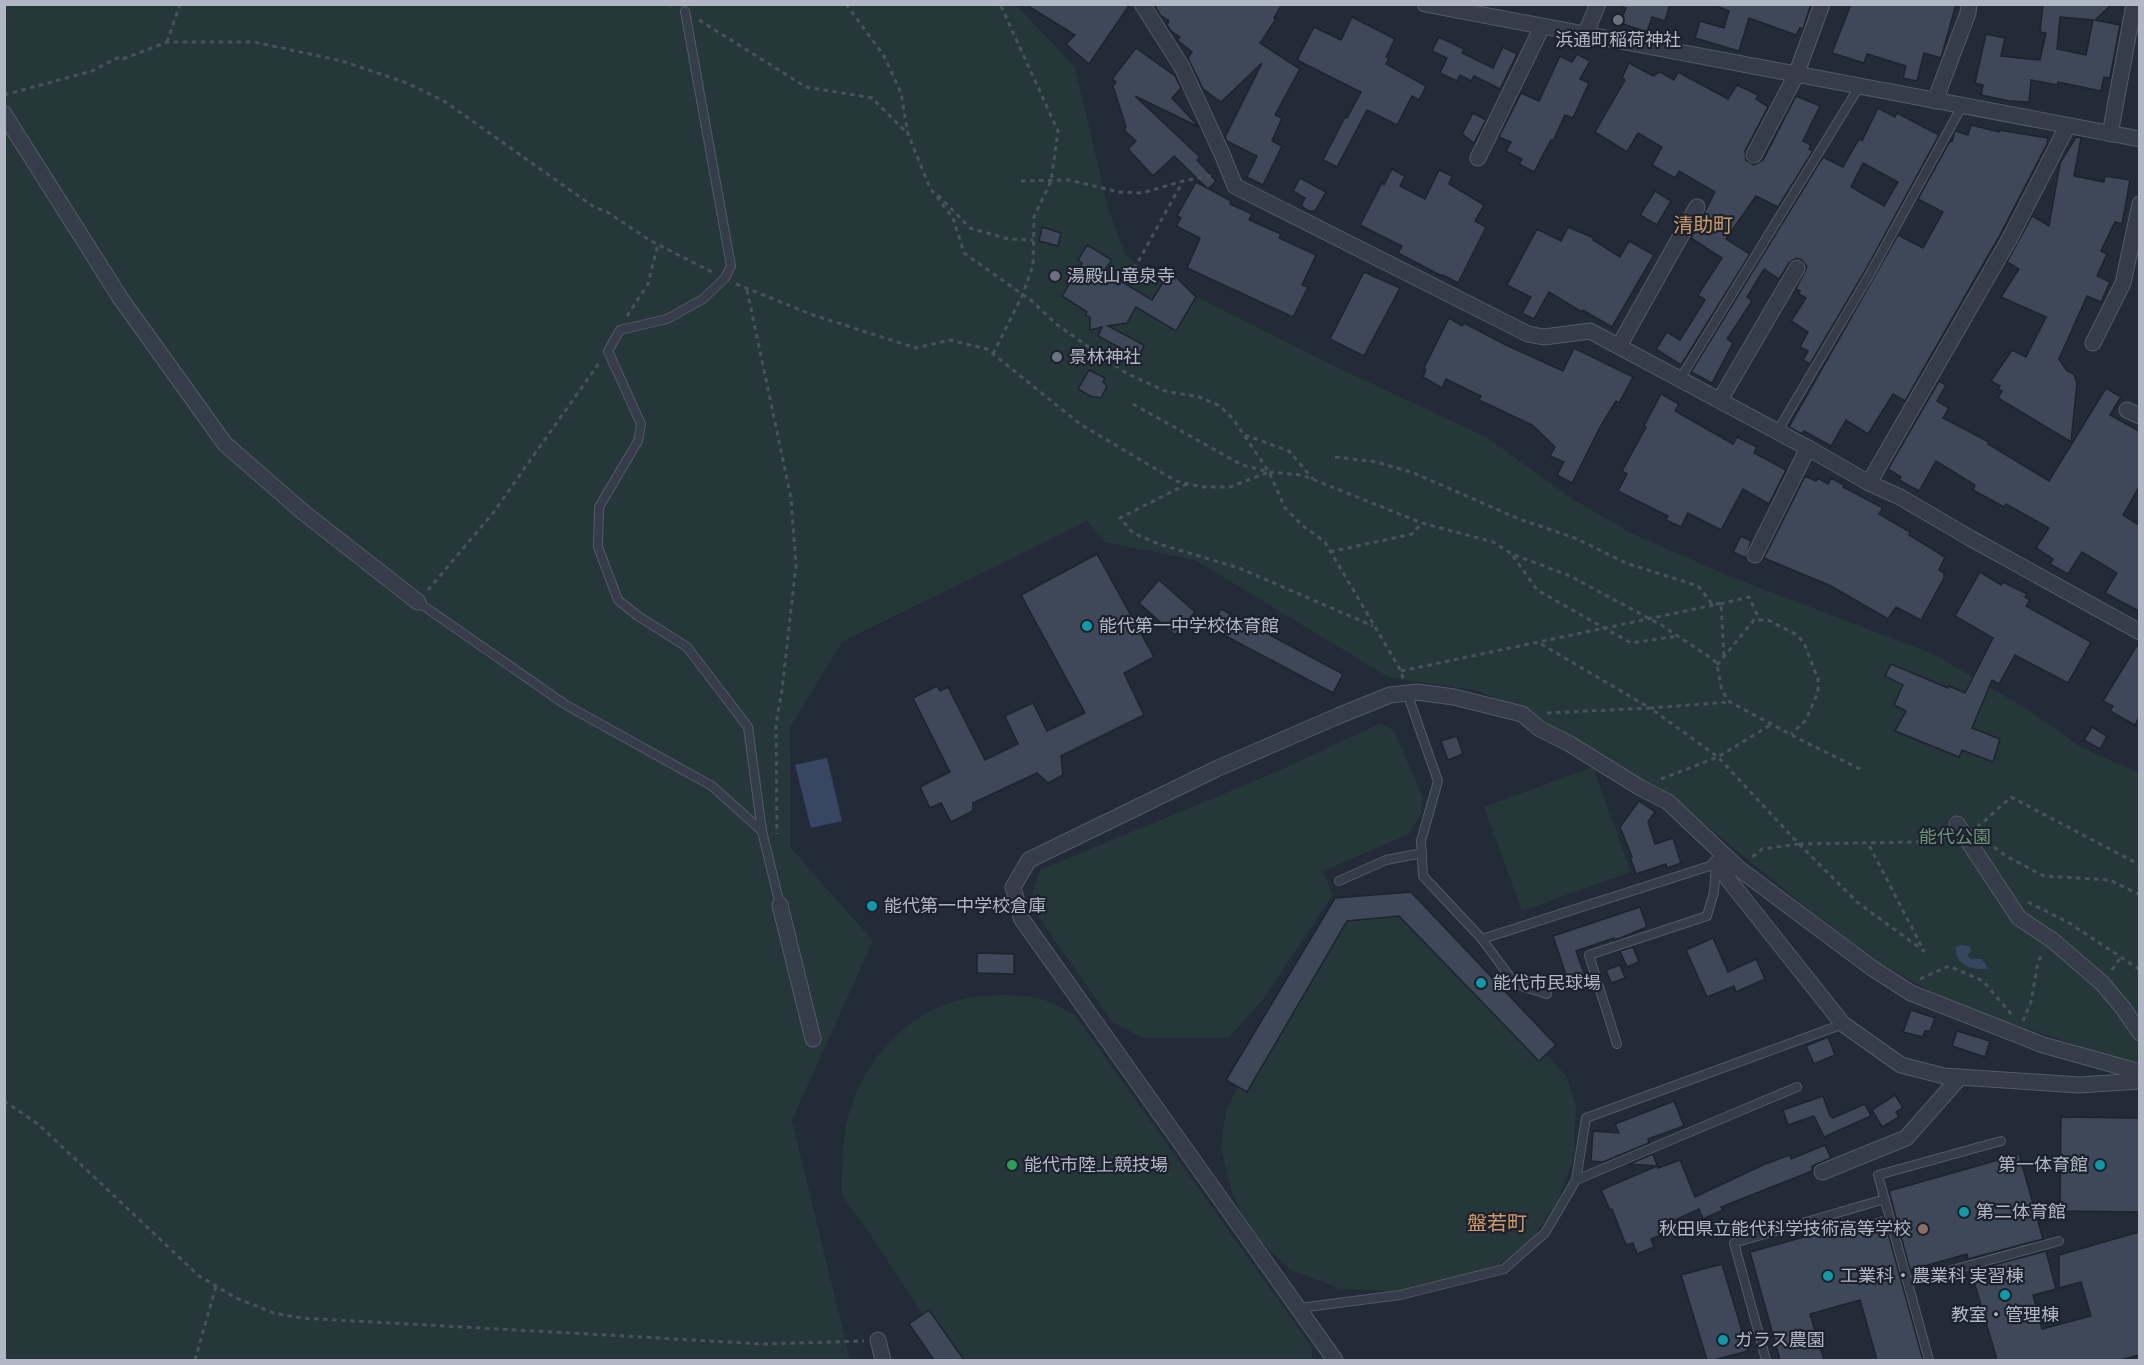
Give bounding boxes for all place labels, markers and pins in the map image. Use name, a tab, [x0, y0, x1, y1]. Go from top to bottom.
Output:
marker: 浜通町稲荷神社	[1611, 13, 1625, 27]
place label: 浜通町稲荷神社	[1555, 27, 1681, 51]
place label: 湯殿山竜泉寺	[1067, 263, 1175, 287]
marker: 湯殿山竜泉寺	[1048, 269, 1062, 283]
place label: 景林神社	[1069, 344, 1141, 368]
marker: 景林神社	[1050, 350, 1064, 364]
place label: 能代第一中学校体育館	[1099, 613, 1279, 637]
marker: 能代第一中学校体育館	[1080, 619, 1094, 633]
place label: 能代第一中学校倉庫	[884, 893, 1046, 917]
marker: 能代第一中学校倉庫	[865, 899, 879, 913]
place label: 能代市民球場	[1493, 970, 1601, 994]
marker: 能代市民球場	[1474, 976, 1488, 990]
place label: 能代市陸上競技場	[1024, 1152, 1168, 1176]
place label: 第一体育館	[1998, 1152, 2088, 1176]
marker: 能代市陸上競技場	[1005, 1158, 1019, 1172]
marker: 第一体育館	[2093, 1158, 2107, 1172]
place label: 第二体育館	[1976, 1199, 2066, 1223]
marker: 第二体育館	[1957, 1205, 1971, 1219]
place label: 秋田県立能代科学技術高等学校	[1659, 1216, 1911, 1240]
marker: 秋田県立能代科学技術高等学校	[1916, 1222, 1930, 1236]
place label: 工業科・農業科 実習棟	[1840, 1263, 2024, 1287]
marker: 工業科・農業科 実習棟	[1821, 1269, 1835, 1283]
marker: 教室・管理棟	[1998, 1288, 2012, 1302]
place label: 教室・管理棟	[1951, 1302, 2059, 1326]
place label: ガラス農園	[1735, 1327, 1825, 1351]
marker: ガラス農園	[1716, 1333, 1730, 1347]

